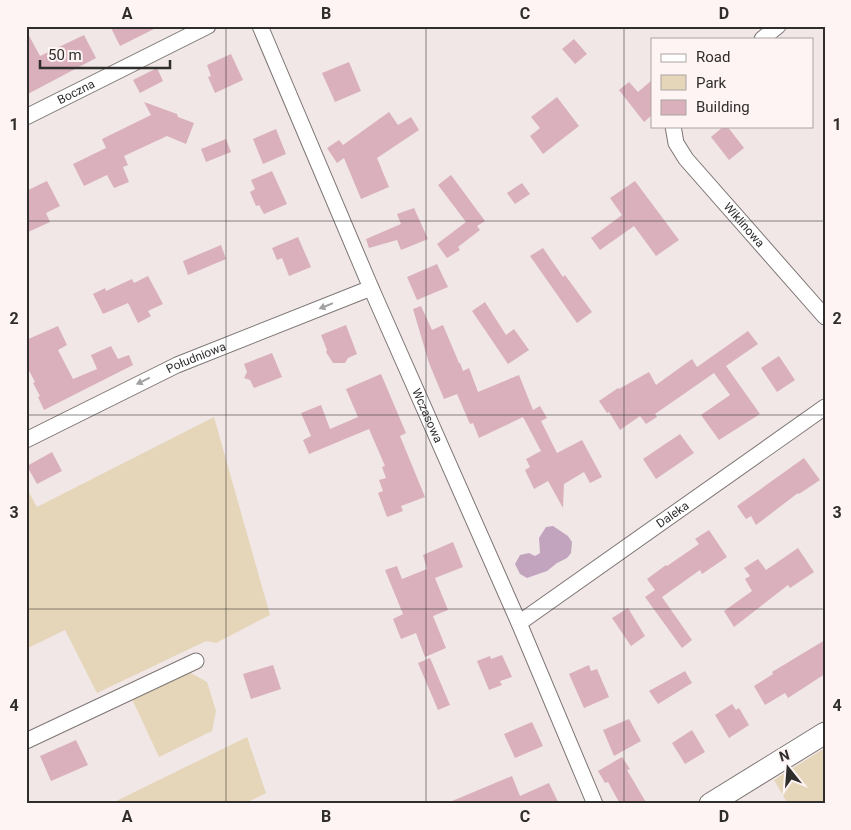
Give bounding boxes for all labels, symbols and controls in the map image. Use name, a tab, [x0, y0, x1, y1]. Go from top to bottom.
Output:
text: A	[122, 4, 133, 23]
text: B	[321, 4, 331, 23]
text: C	[520, 4, 530, 23]
text: D	[719, 4, 729, 23]
scale bar	[40, 38, 170, 70]
legend	[651, 38, 814, 128]
text: 50 m	[48, 46, 82, 64]
text: Road	[696, 48, 730, 66]
text: Park	[696, 74, 727, 92]
street label: Boczna	[55, 77, 97, 107]
text: Building	[696, 98, 750, 116]
text: 1	[9, 115, 19, 134]
text: 1	[832, 115, 842, 134]
street label: Wiklinowa	[721, 200, 767, 250]
one-way arrow	[318, 302, 333, 310]
text: 2	[9, 309, 19, 328]
text: 2	[832, 309, 842, 328]
street label: Południowa	[164, 339, 228, 376]
one-way arrow	[136, 377, 150, 385]
street label: Wczasowa	[409, 386, 445, 445]
street label: Daleka	[654, 498, 691, 531]
text: 3	[9, 503, 19, 522]
text: 3	[832, 503, 842, 522]
text: 4	[9, 696, 19, 715]
text: 4	[832, 696, 842, 715]
north arrow	[764, 742, 814, 792]
text: N	[777, 746, 791, 765]
text: A	[122, 807, 133, 826]
text: B	[321, 807, 331, 826]
text: C	[520, 807, 530, 826]
text: D	[719, 807, 729, 826]

